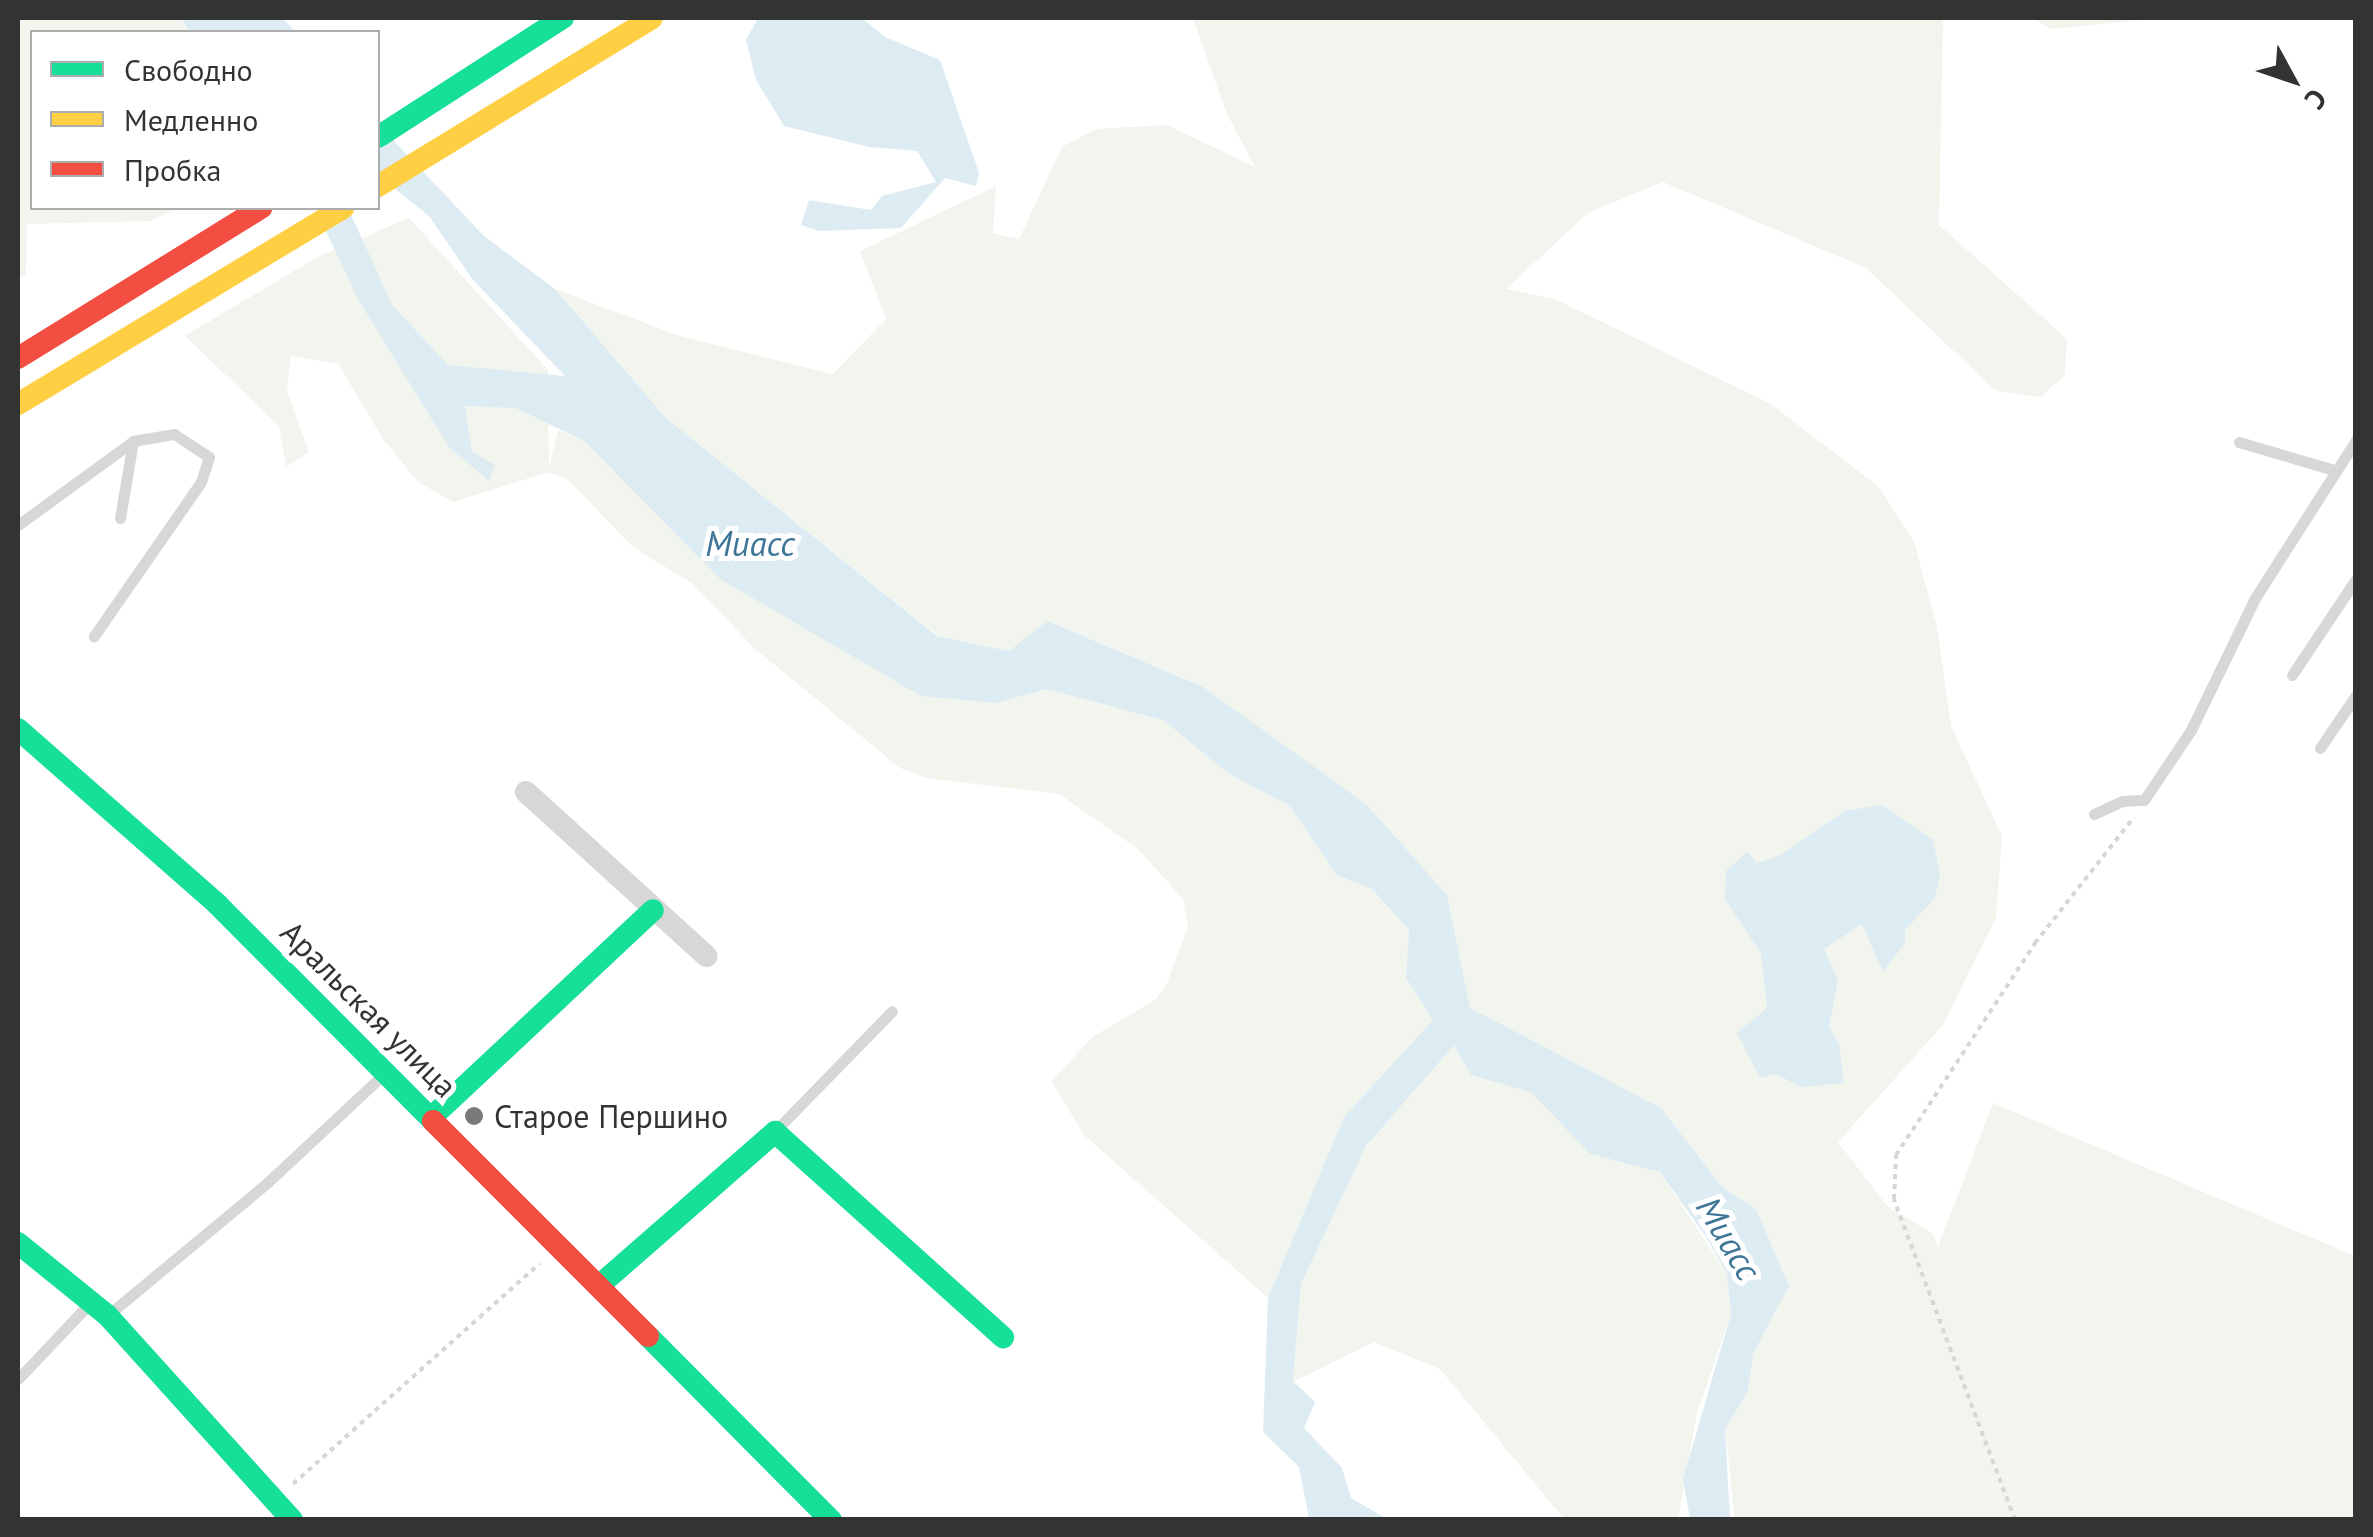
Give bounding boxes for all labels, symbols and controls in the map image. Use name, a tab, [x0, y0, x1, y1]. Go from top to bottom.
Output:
legend	[30, 30, 380, 210]
north arrow	[2243, 30, 2343, 130]
text: Свободно	[124, 50, 253, 89]
text: С	[2297, 82, 2336, 117]
text: Медленно	[124, 100, 258, 139]
text: Пробка	[124, 150, 221, 189]
water label: Миасс	[705, 522, 795, 564]
street label: Аральская улица	[273, 913, 465, 1105]
place label: Старое Першино	[494, 1097, 728, 1135]
marker: Старое Першино	[463, 1105, 485, 1127]
water label: Миасс	[1688, 1189, 1770, 1287]

